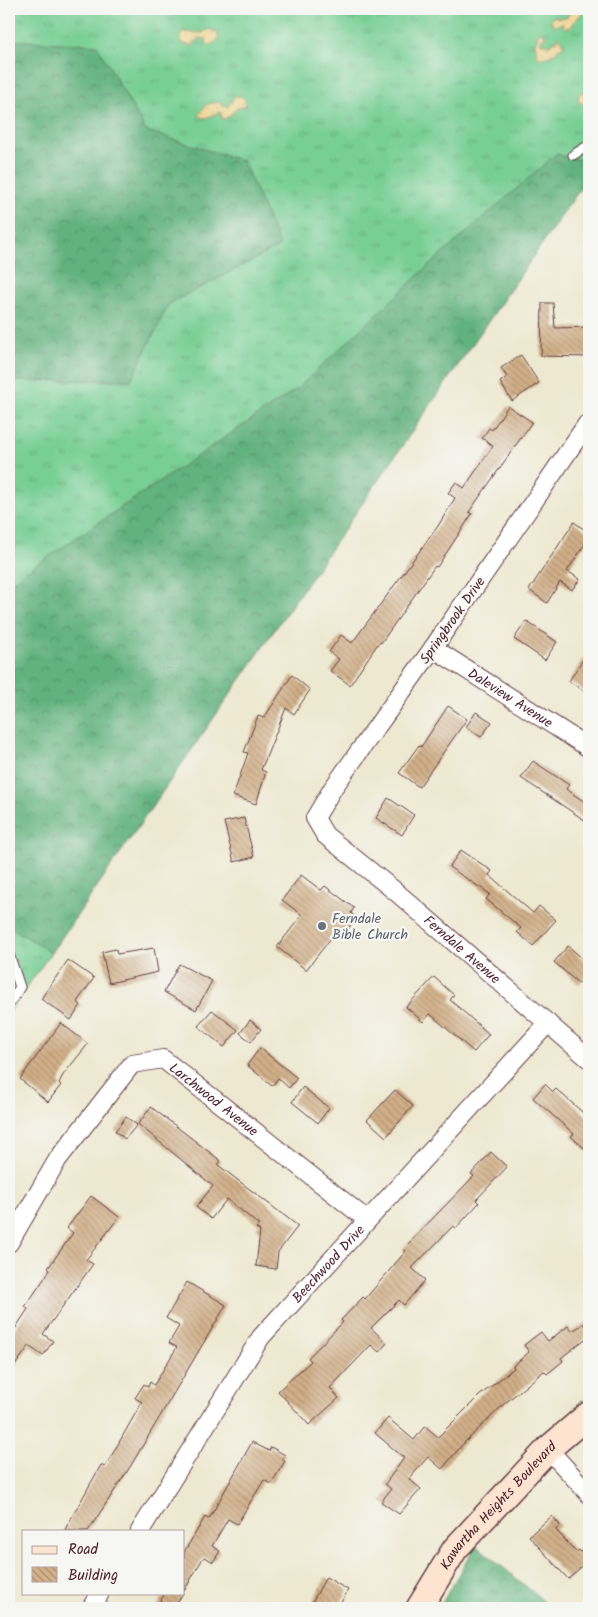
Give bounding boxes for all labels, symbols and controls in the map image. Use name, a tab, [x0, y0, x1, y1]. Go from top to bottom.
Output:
street label: Springbrook Drive	[414, 572, 492, 669]
street label: Daleview Avenue	[463, 663, 557, 734]
place label: Ferndale Bible Church	[332, 908, 408, 946]
street label: Ferndale Avenue	[418, 910, 506, 990]
marker: Ferndale Bible Church	[316, 920, 328, 932]
street label: Larchwood Avenue	[164, 1058, 263, 1143]
street label: Beechwood Drive	[287, 1220, 371, 1308]
street label: Kawartha Heights Boulevard	[435, 1436, 562, 1574]
legend	[22, 1530, 185, 1594]
text: Road	[68, 1538, 99, 1562]
text: Building	[68, 1564, 118, 1588]

